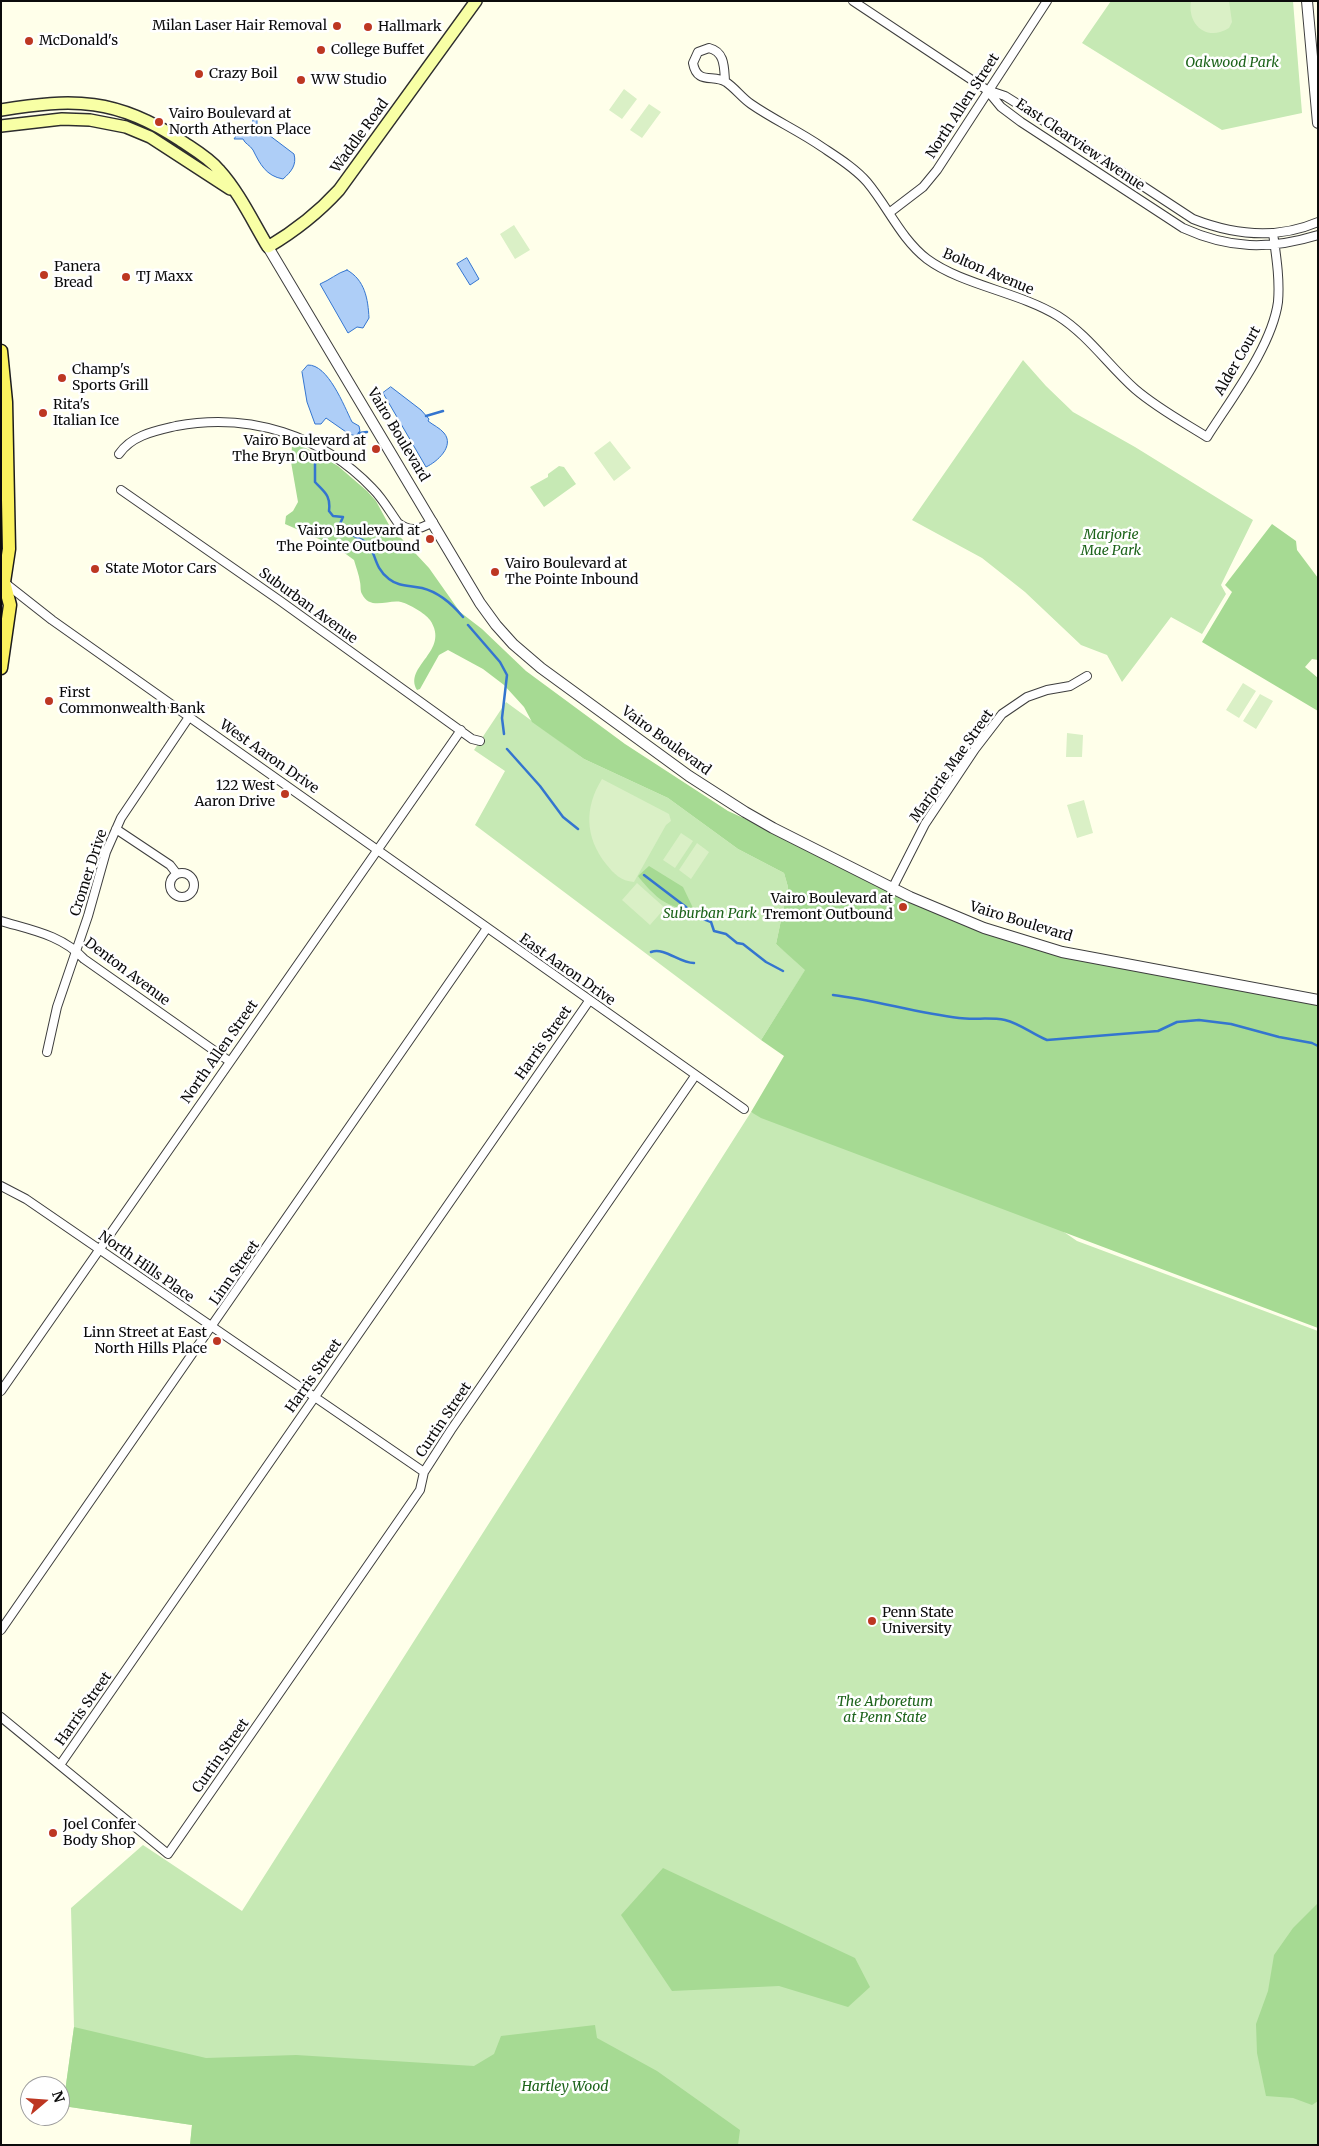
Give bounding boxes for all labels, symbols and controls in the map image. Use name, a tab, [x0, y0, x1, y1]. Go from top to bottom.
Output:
place label: Milan Laser Hair Removal	[152, 18, 327, 34]
place label: Hallmark	[378, 19, 442, 35]
marker: Milan Laser Hair Removal	[331, 20, 343, 32]
marker: Hallmark	[362, 21, 374, 33]
place label: McDonald's	[39, 33, 118, 49]
marker: McDonald's	[23, 35, 35, 47]
place label: College Buffet	[331, 42, 424, 58]
marker: College Buffet	[315, 44, 327, 56]
street label: North Allen Street	[923, 50, 1003, 162]
park label: Oakwood Park	[1185, 55, 1279, 71]
place label: Crazy Boil	[209, 66, 277, 82]
marker: Crazy Boil	[193, 68, 205, 80]
place label: WW Studio	[311, 72, 387, 88]
marker: WW Studio	[295, 74, 307, 86]
street label: Waddle Road	[328, 96, 392, 176]
street label: East Clearview Avenue	[1012, 96, 1148, 194]
place label: Vairo Boulevard at North Atherton Place	[169, 106, 311, 138]
marker: Vairo Boulevard at North Atherton Place	[153, 116, 165, 128]
street label: Bolton Avenue	[940, 245, 1036, 299]
place label: Panera Bread	[54, 259, 101, 292]
marker: Panera Bread	[38, 269, 50, 281]
place label: TJ Maxx	[136, 269, 193, 285]
marker: TJ Maxx	[120, 271, 132, 283]
street label: Alder Court	[1211, 323, 1265, 399]
place label: Champ's Sports Grill	[72, 362, 149, 394]
marker: Champ's Sports Grill	[56, 372, 68, 384]
street label: Vairo Boulevard	[363, 385, 433, 485]
place label: Rita's Italian Ice	[53, 397, 119, 430]
marker: Rita's Italian Ice	[37, 407, 49, 419]
place label: Vairo Boulevard at The Bryn Outbound	[232, 433, 366, 466]
marker: Vairo Boulevard at The Bryn Outbound	[370, 443, 382, 455]
place label: Vairo Boulevard at The Pointe Outbound	[277, 523, 420, 556]
park label: Marjorie Mae Park	[1081, 527, 1141, 560]
marker: Vairo Boulevard at The Pointe Outbound	[424, 533, 436, 545]
place label: Vairo Boulevard at The Pointe Inbound	[505, 556, 638, 588]
place label: State Motor Cars	[105, 561, 217, 577]
marker: State Motor Cars	[89, 563, 101, 575]
street label: Suburban Avenue	[255, 565, 361, 647]
marker: Vairo Boulevard at The Pointe Inbound	[489, 566, 501, 578]
place label: First Commonwealth Bank	[59, 685, 205, 718]
marker: First Commonwealth Bank	[43, 695, 55, 707]
street label: Vairo Boulevard	[618, 703, 714, 779]
street label: Marjorie Mae Street	[907, 706, 997, 826]
street label: West Aaron Drive	[216, 717, 322, 797]
place label: 122 West Aaron Drive	[194, 778, 275, 810]
marker: 122 West Aaron Drive	[279, 788, 291, 800]
street label: Cromer Drive	[67, 828, 111, 918]
place label: Vairo Boulevard at Tremont Outbound	[763, 891, 893, 924]
street label: Vairo Boulevard	[968, 898, 1074, 946]
marker: Vairo Boulevard at Tremont Outbound	[897, 901, 909, 913]
park label: Suburban Park	[663, 906, 757, 922]
street label: East Aaron Drive	[516, 931, 618, 1009]
street label: Denton Avenue	[81, 935, 173, 1009]
street label: North Allen Street	[178, 997, 262, 1107]
street label: Harris Street	[512, 1003, 576, 1083]
street label: North Hills Place	[95, 1228, 197, 1306]
street label: Linn Street	[207, 1237, 263, 1309]
place label: Linn Street at East North Hills Place	[83, 1325, 207, 1358]
marker: Linn Street at East North Hills Place	[211, 1335, 223, 1347]
street label: Harris Street	[282, 1336, 346, 1416]
street label: Curtin Street	[413, 1379, 475, 1461]
place label: Penn State University	[882, 1605, 954, 1638]
marker: Penn State University	[866, 1615, 878, 1627]
street label: Harris Street	[52, 1669, 116, 1749]
park label: The Arboretum at Penn State	[837, 1694, 933, 1726]
street label: Curtin Street	[189, 1716, 253, 1796]
place label: Joel Confer Body Shop	[63, 1817, 136, 1850]
marker: Joel Confer Body Shop	[47, 1827, 59, 1839]
north arrow	[20, 2076, 70, 2126]
park label: Hartley Wood	[522, 2079, 608, 2095]
text: N	[48, 2089, 69, 2105]

